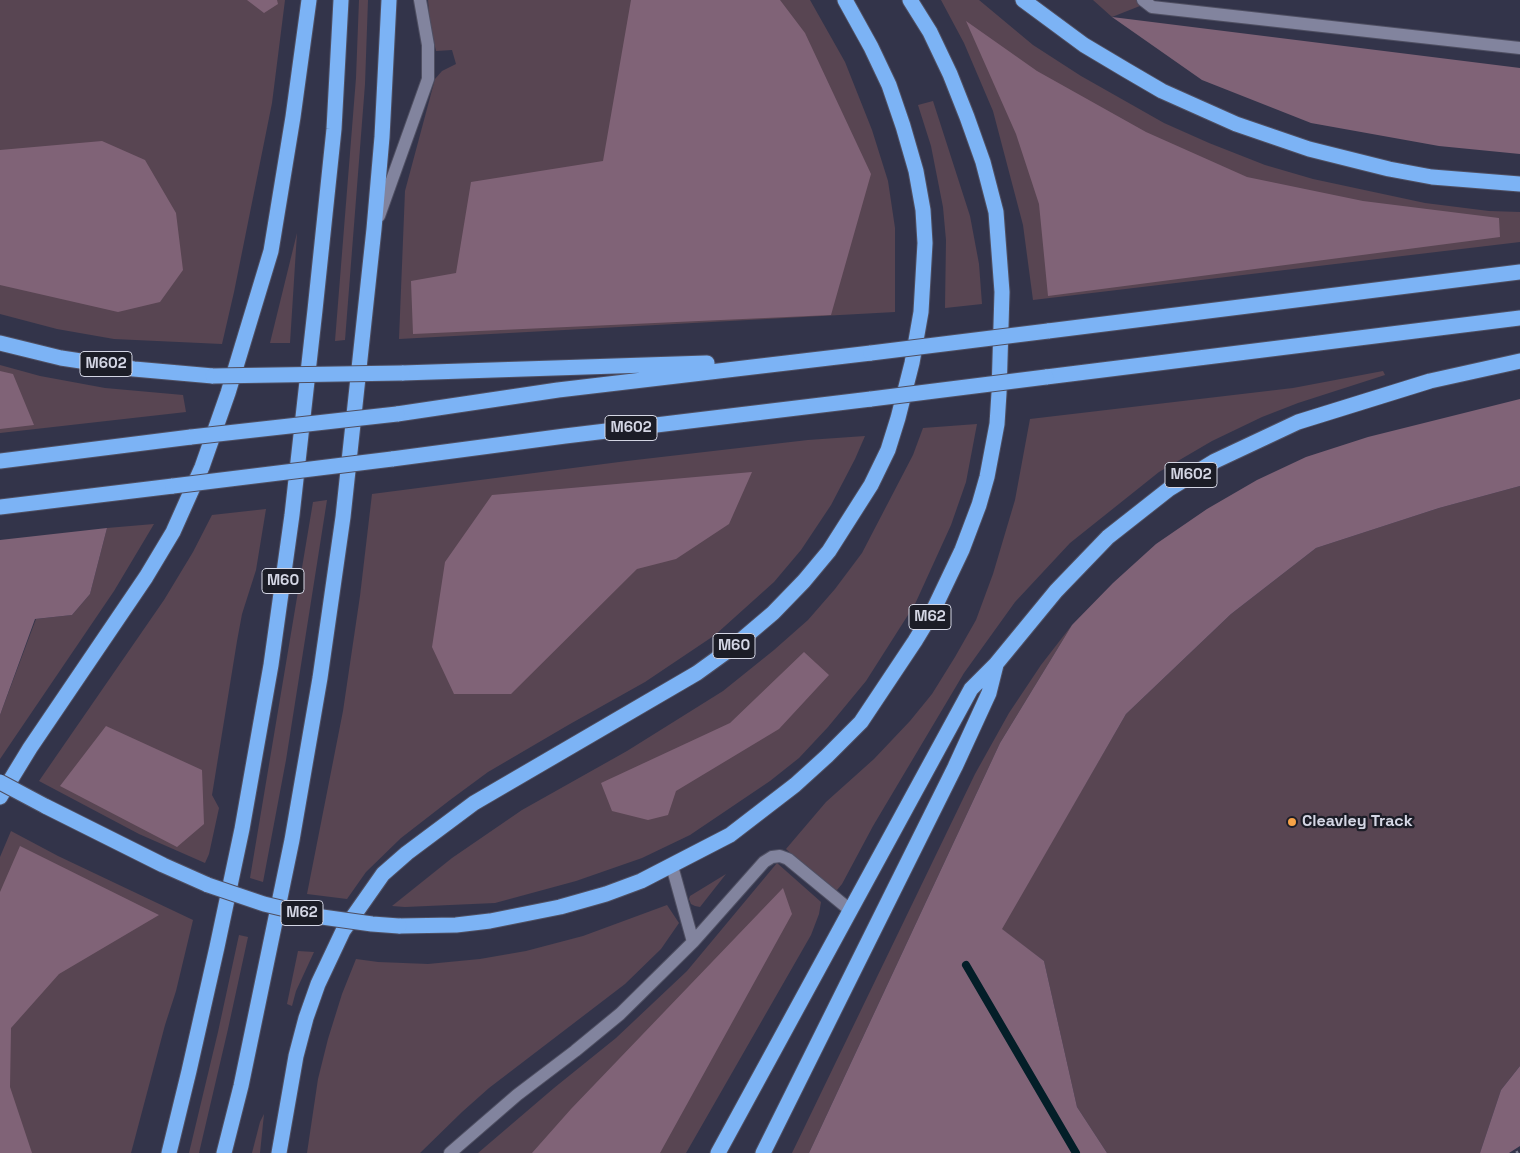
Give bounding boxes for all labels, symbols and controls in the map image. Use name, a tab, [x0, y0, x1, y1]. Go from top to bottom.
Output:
road number: M602	[80, 352, 132, 376]
road number: M602	[605, 416, 657, 440]
road number: M602	[1165, 462, 1217, 488]
road number: M60	[262, 568, 304, 594]
road number: M62	[909, 604, 951, 630]
road number: M60	[713, 634, 755, 658]
place label: Cleavley Track	[1302, 812, 1413, 832]
marker: Cleavley Track	[1286, 816, 1298, 828]
road number: M62	[281, 900, 323, 926]

